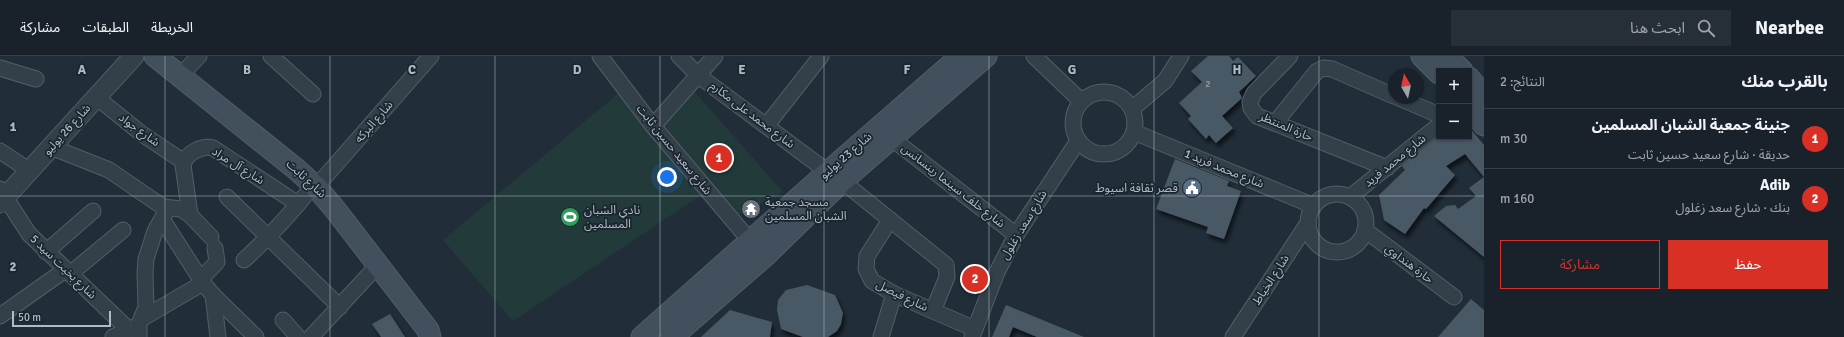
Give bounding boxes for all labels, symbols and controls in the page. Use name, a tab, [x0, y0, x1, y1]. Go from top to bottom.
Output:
search box	[1451, 10, 1731, 46]
text: Nearbee	[1755, 16, 1824, 40]
icon: search	[1695, 17, 1717, 39]
text: مشاركة	[20, 19, 60, 36]
text: الطبقات	[82, 19, 129, 36]
text: الخريطة	[151, 19, 193, 36]
text: ابحث هنا	[1630, 19, 1685, 37]
text: A	[78, 62, 87, 78]
text: B	[243, 62, 251, 78]
text: C	[408, 62, 416, 78]
text: D	[573, 62, 582, 78]
text: E	[738, 62, 746, 78]
text: F	[904, 62, 911, 78]
text: G	[1068, 62, 1076, 78]
text: H	[1233, 62, 1241, 78]
north arrow	[1388, 68, 1424, 104]
map controls	[1436, 68, 1472, 140]
button: +	[1436, 68, 1472, 104]
text: بالقرب منك	[1741, 71, 1828, 92]
text: النتائج: 2	[1500, 74, 1545, 90]
street label: شارع محمد على مكارم	[706, 78, 798, 153]
house number: 2	[1205, 78, 1211, 90]
street label: شارع البركه	[352, 98, 397, 147]
street label: شارع 26 يوليو	[40, 101, 95, 160]
street label: شارع سعيد حسين ثابت	[632, 102, 715, 199]
button: −	[1436, 104, 1472, 140]
street label: حارة المنتظر	[1256, 109, 1315, 145]
street label: شارع جواد	[115, 110, 163, 151]
text: جنينة جمعية الشبان المسلمين	[1592, 116, 1790, 134]
text: 1	[9, 119, 17, 135]
street label: شارع 23 يوليو	[817, 129, 876, 183]
street label: شارع محمد فريد	[1361, 131, 1430, 191]
text: 30 m	[1500, 131, 1527, 147]
text: 1	[1811, 131, 1819, 147]
street label: شارع خلف سينما رينسانس	[898, 141, 1008, 232]
pin: 1	[706, 143, 732, 173]
street label: شارع آل مراد	[208, 144, 267, 189]
street label: شارع محمد فريد 1	[1182, 146, 1266, 193]
text: حديقة · شارع سعيد حسين ثابت	[1628, 147, 1790, 163]
street label: شارع ثابت	[282, 157, 329, 202]
your location	[657, 167, 677, 187]
text: Adib	[1760, 176, 1790, 194]
public building icon: قصر ثقافة اسيوط	[1181, 177, 1203, 199]
place label: قصر ثقافة اسيوط	[1095, 181, 1178, 196]
street label: شارع سعد زغلول	[997, 188, 1051, 263]
text: 160 m	[1500, 191, 1534, 207]
text: 2	[1811, 191, 1819, 207]
place label: مسجد جمعية الشبان المسلمين	[765, 195, 847, 224]
temple icon: مسجد جمعية الشبان المسلمين	[740, 198, 762, 220]
text: بنك · شارع سعد زغلول	[1675, 200, 1790, 216]
place label: نادي الشبان المسلمين	[584, 203, 640, 232]
sports icon: نادي الشبان المسلمين	[559, 206, 581, 228]
street label: شارع بخيت سيد 5	[26, 232, 99, 303]
button: مشاركة	[1500, 240, 1660, 289]
button: حفظ	[1668, 240, 1828, 289]
street label: حارة هنداوي	[1381, 241, 1436, 288]
street label: شارع الخياط	[1249, 252, 1294, 309]
text: 2	[9, 259, 17, 275]
pin: 2	[962, 264, 988, 294]
street label: شارع فيصل	[873, 277, 930, 316]
scale bar	[12, 309, 111, 328]
text: 50 m	[18, 311, 41, 324]

